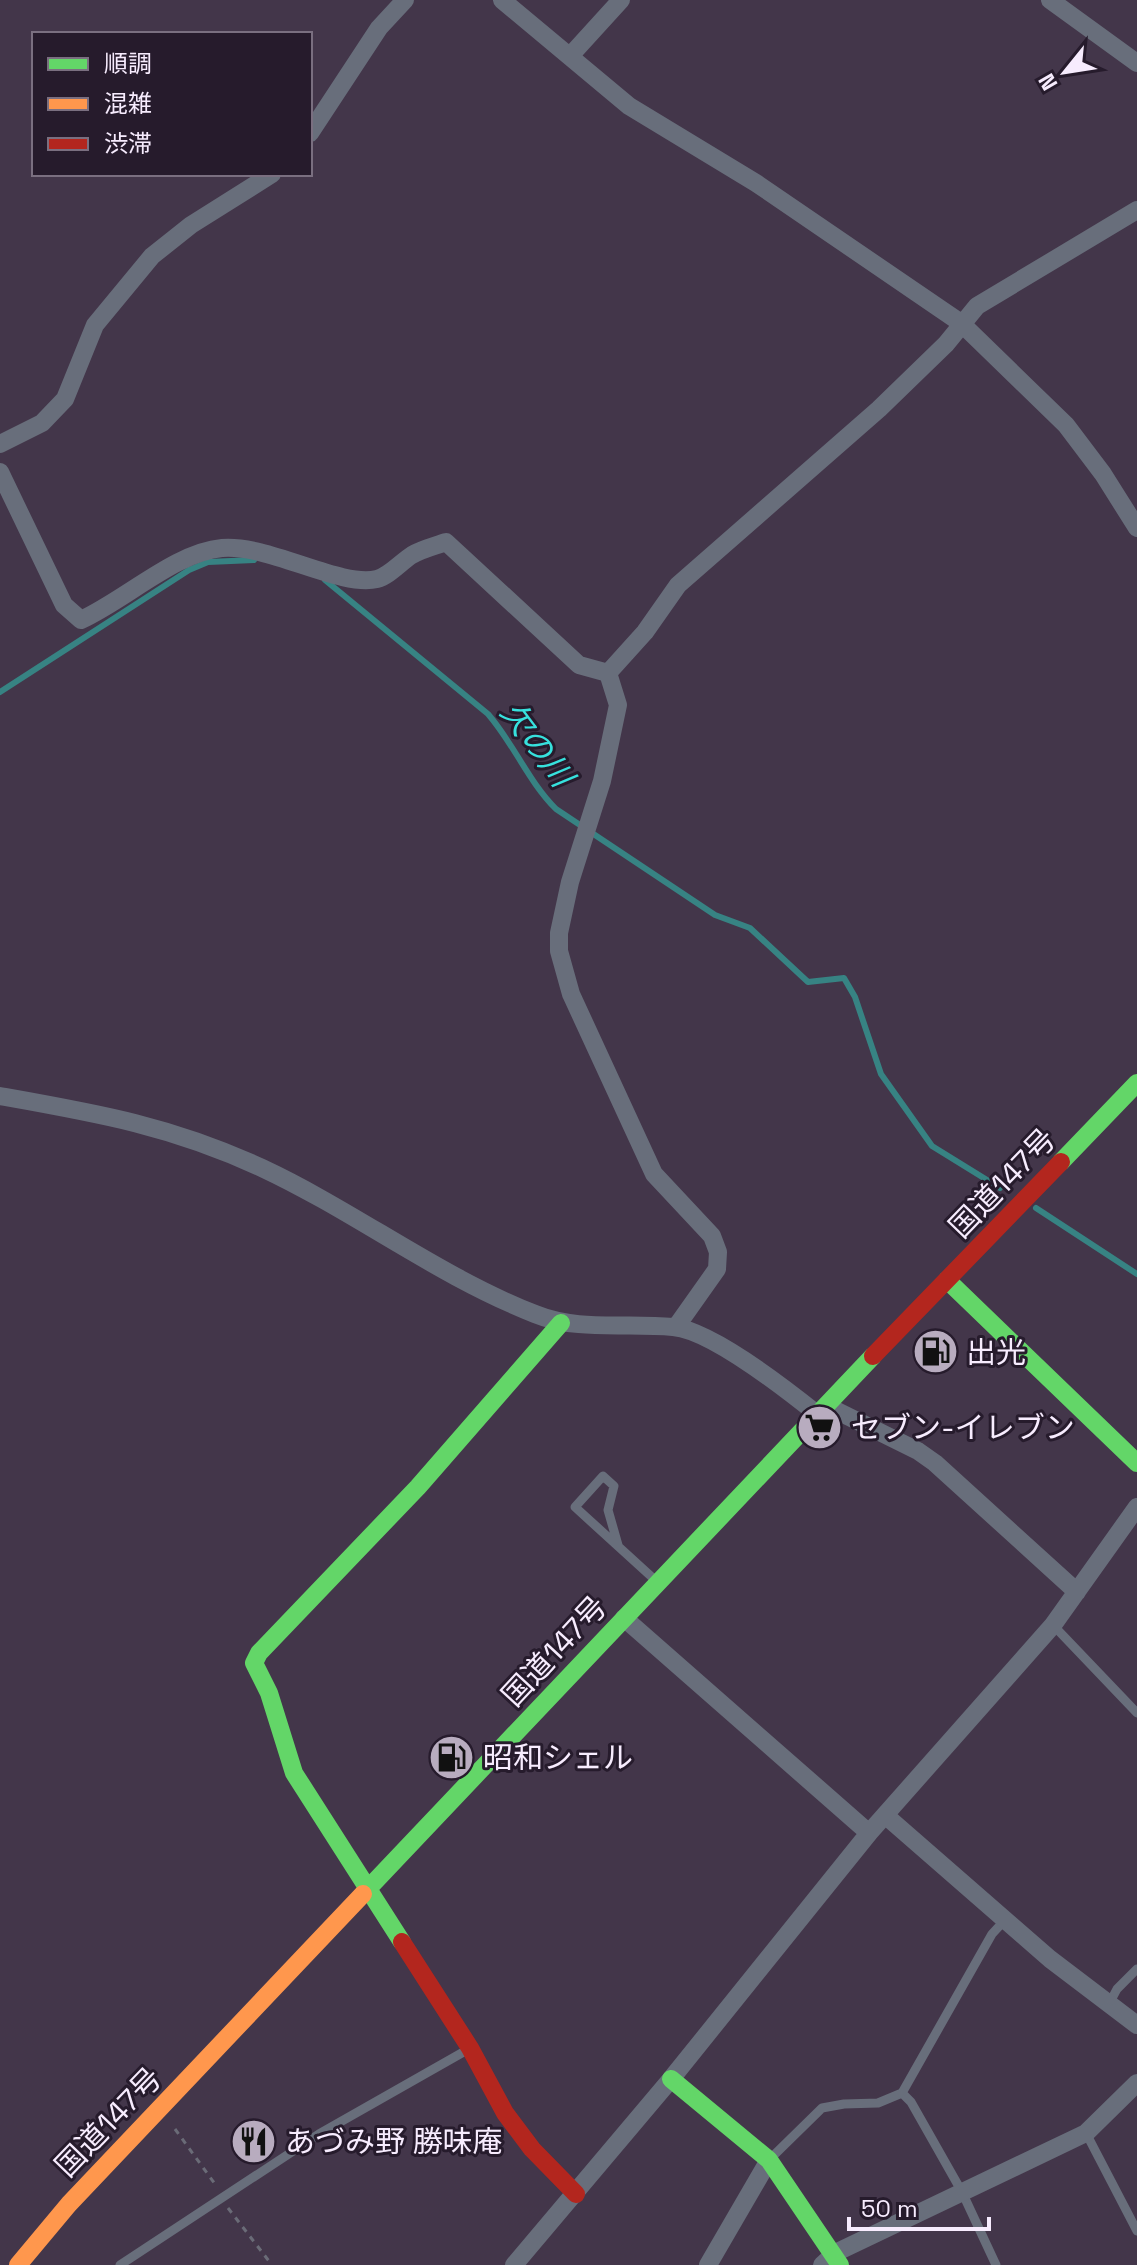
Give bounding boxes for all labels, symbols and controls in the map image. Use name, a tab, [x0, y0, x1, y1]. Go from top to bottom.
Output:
legend	[32, 32, 312, 176]
north arrow	[1025, 32, 1105, 112]
text: 順調	[104, 48, 152, 79]
text: N	[1032, 69, 1063, 95]
text: 混雑	[104, 88, 152, 119]
text: 渋滞	[104, 128, 152, 159]
water label: 欠の川	[492, 694, 584, 797]
street label: 国道147号	[940, 1120, 1064, 1246]
fuel station icon: 出光	[911, 1328, 959, 1376]
place label: 出光	[966, 1333, 1026, 1372]
supermarket icon: セブン-イレブン	[796, 1403, 844, 1451]
place label: セブン-イレブン	[851, 1408, 1075, 1447]
street label: 国道147号	[493, 1588, 615, 1714]
fuel station icon: 昭和シェル	[428, 1733, 476, 1781]
place label: 昭和シェル	[483, 1738, 633, 1777]
street label: 国道147号	[46, 2059, 170, 2185]
restaurant icon: あづみ野 勝味庵	[230, 2117, 278, 2165]
place label: あづみ野 勝味庵	[285, 2122, 503, 2161]
scale bar	[849, 2181, 989, 2231]
text: 50 m	[861, 2193, 918, 2224]

